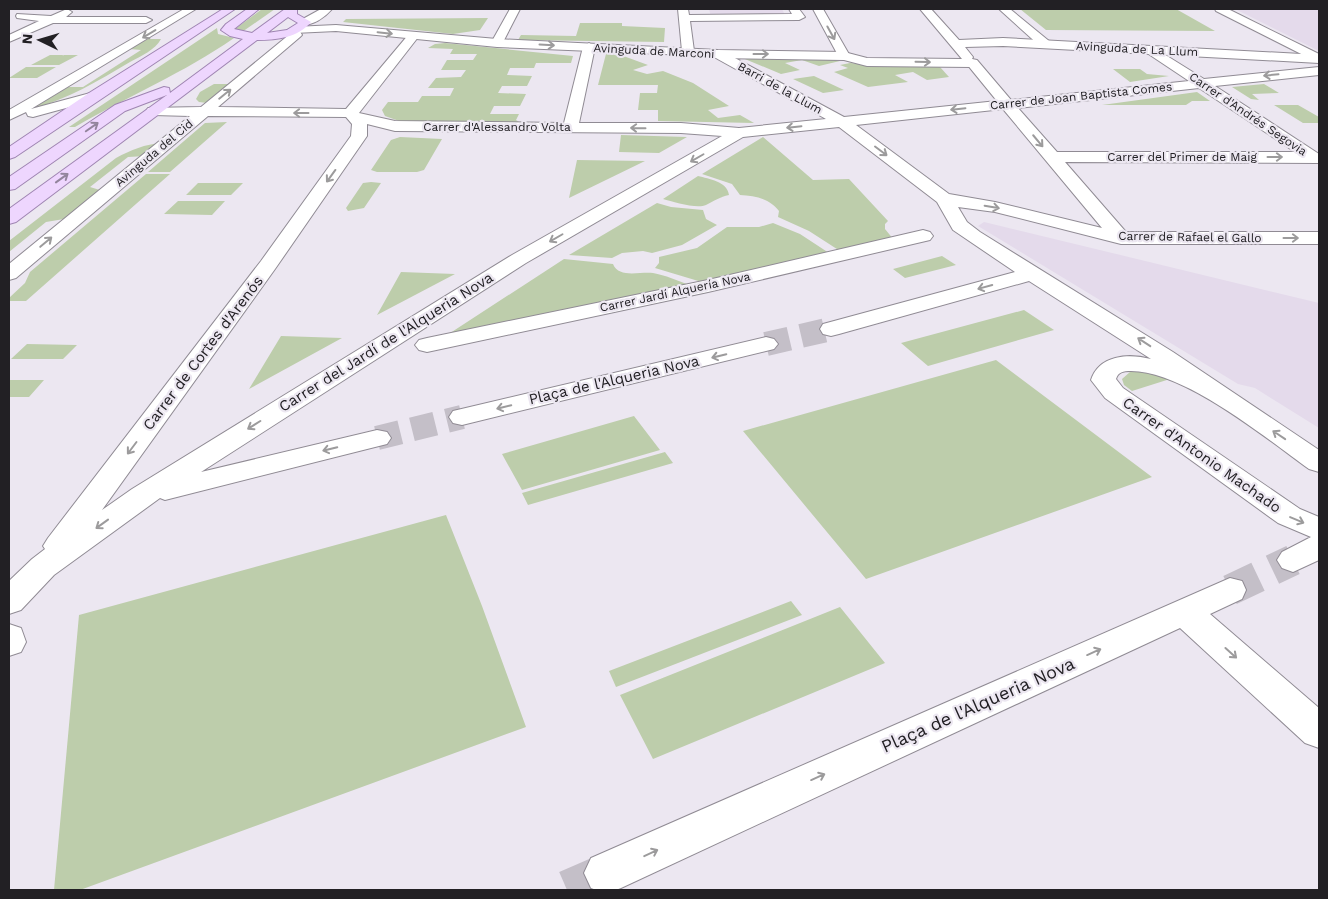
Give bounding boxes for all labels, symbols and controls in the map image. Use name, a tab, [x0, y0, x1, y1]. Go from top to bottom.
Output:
north arrow	[15, 15, 65, 65]
one-way arrow	[826, 25, 836, 40]
one-way arrow	[376, 28, 392, 38]
one-way arrow	[142, 29, 156, 39]
text: N	[19, 33, 35, 45]
street label: Avinguda de La Llum	[1076, 39, 1198, 59]
one-way arrow	[538, 41, 554, 50]
street label: Avinguda de Marconi	[593, 41, 715, 61]
one-way arrow	[753, 49, 769, 59]
one-way arrow	[914, 57, 931, 67]
street label: Barri de la Llum	[735, 59, 825, 117]
street label: Carrer d'Andrés Segovia	[1187, 69, 1310, 159]
one-way arrow	[1263, 71, 1279, 80]
street label: Carrer de Joan Baptista Comes	[989, 79, 1173, 113]
one-way arrow	[218, 88, 231, 99]
one-way arrow	[951, 104, 967, 114]
one-way arrow	[293, 108, 309, 117]
street label: Avinguda del Cid	[112, 116, 196, 190]
street label: Carrer d'Alessandro Volta	[423, 120, 571, 134]
one-way arrow	[85, 122, 99, 132]
one-way arrow	[786, 122, 802, 132]
one-way arrow	[631, 123, 647, 132]
one-way arrow	[1032, 134, 1043, 147]
one-way arrow	[874, 146, 887, 157]
street label: Carrer del Primer de Maig	[1107, 150, 1257, 164]
one-way arrow	[1267, 152, 1283, 162]
one-way arrow	[690, 153, 705, 163]
one-way arrow	[326, 169, 336, 183]
one-way arrow	[55, 173, 68, 184]
one-way arrow	[984, 203, 1000, 213]
street label: Carrer de Rafael el Gallo	[1118, 229, 1262, 245]
one-way arrow	[548, 233, 563, 243]
one-way arrow	[1282, 233, 1299, 243]
one-way arrow	[39, 237, 52, 248]
street label: Carrer del Jardí de l'Alqueria Nova	[276, 268, 497, 416]
street label: Carrer Jardí Alquería Nova	[599, 269, 752, 315]
street label: Carrer de Cortes d'Arenós	[139, 272, 267, 434]
one-way arrow	[978, 283, 994, 292]
one-way arrow	[1137, 337, 1151, 347]
street label: Plaça de l'Alqueria Nova	[527, 351, 702, 408]
one-way arrow	[711, 352, 727, 361]
street label: Carrer d'Antonio Machado	[1119, 393, 1285, 517]
one-way arrow	[497, 402, 513, 412]
one-way arrow	[248, 421, 262, 431]
one-way arrow	[1272, 430, 1286, 441]
one-way arrow	[126, 441, 137, 454]
one-way arrow	[322, 445, 338, 455]
one-way arrow	[1289, 516, 1304, 525]
one-way arrow	[96, 519, 110, 529]
one-way arrow	[1086, 647, 1101, 657]
one-way arrow	[1225, 648, 1238, 659]
street label: Plaça de l'Alqueria Nova	[878, 652, 1078, 757]
one-way arrow	[810, 772, 825, 781]
one-way arrow	[643, 848, 658, 858]

